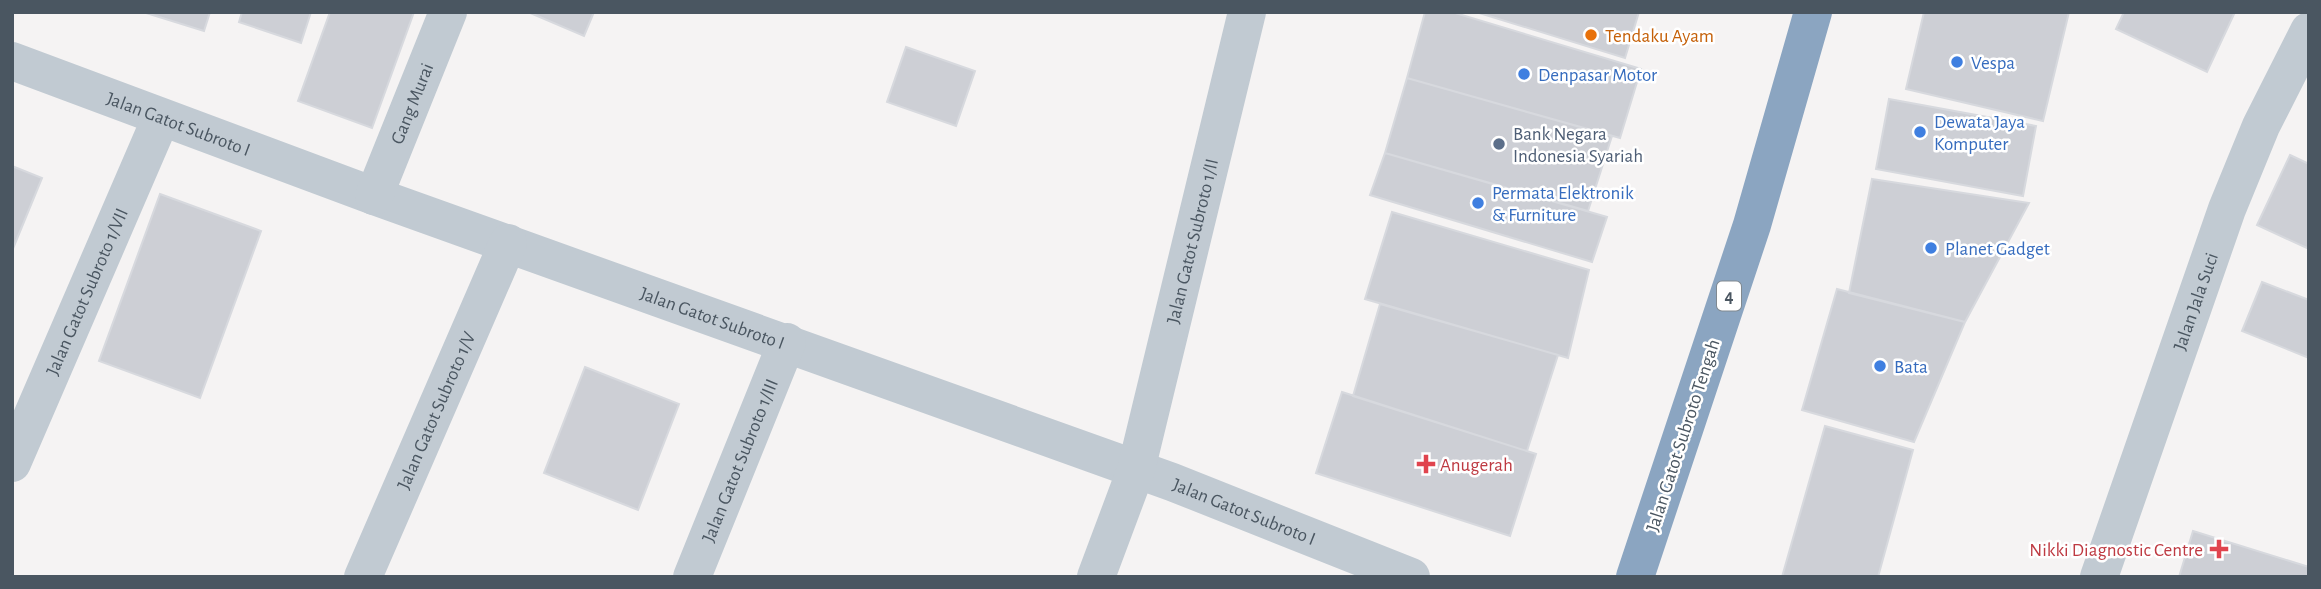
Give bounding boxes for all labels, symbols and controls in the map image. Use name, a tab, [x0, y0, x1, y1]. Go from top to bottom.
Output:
marker: Tendaku Ayam	[1583, 27, 1599, 43]
place label: Tendaku Ayam	[1605, 27, 1714, 46]
marker: Vespa	[1949, 54, 1965, 70]
place label: Vespa	[1971, 54, 2015, 73]
street label: Gang Murai	[388, 61, 437, 147]
marker: Denpasar Motor	[1516, 66, 1532, 82]
place label: Denpasar Motor	[1538, 66, 1657, 85]
street label: Jalan Gatot Subroto I	[104, 89, 253, 160]
place label: Dewata Jaya Komputer	[1934, 113, 2025, 154]
marker: Dewata Jaya Komputer	[1912, 124, 1928, 140]
place label: Bank Negara Indonesia Syariah	[1513, 125, 1643, 166]
marker: Bank Negara Indonesia Syariah	[1491, 136, 1507, 152]
street label: Jalan Gatot Subroto 1/II	[1164, 157, 1222, 326]
place label: Permata Elektronik & Furniture	[1492, 184, 1634, 225]
marker: Permata Elektronik & Furniture	[1470, 195, 1486, 211]
street label: Jalan Gatot Subroto 1/VII	[43, 206, 132, 378]
marker: Planet Gadget	[1923, 240, 1939, 256]
place label: Planet Gadget	[1945, 240, 2050, 259]
street label: Jalan Jala Suci	[2171, 250, 2222, 353]
road number: 4	[1717, 282, 1741, 310]
street label: Jalan Gatot Subroto I	[637, 284, 787, 353]
street label: Jalan Gatot Subroto 1/V	[394, 329, 479, 492]
street label: Jalan Gatot Subroto Tengah	[1643, 337, 1724, 534]
marker: Bata	[1872, 358, 1888, 374]
place label: Bata	[1894, 358, 1928, 377]
street label: Jalan Gatot Subroto 1/III	[699, 376, 782, 545]
marker: Anugerah	[1418, 456, 1434, 472]
place label: Anugerah	[1440, 456, 1513, 475]
street label: Jalan Gatot Subroto I	[1170, 475, 1318, 549]
marker: Nikki Diagnostic Centre	[2209, 539, 2229, 559]
place label: Nikki Diagnostic Centre	[2029, 541, 2203, 560]

